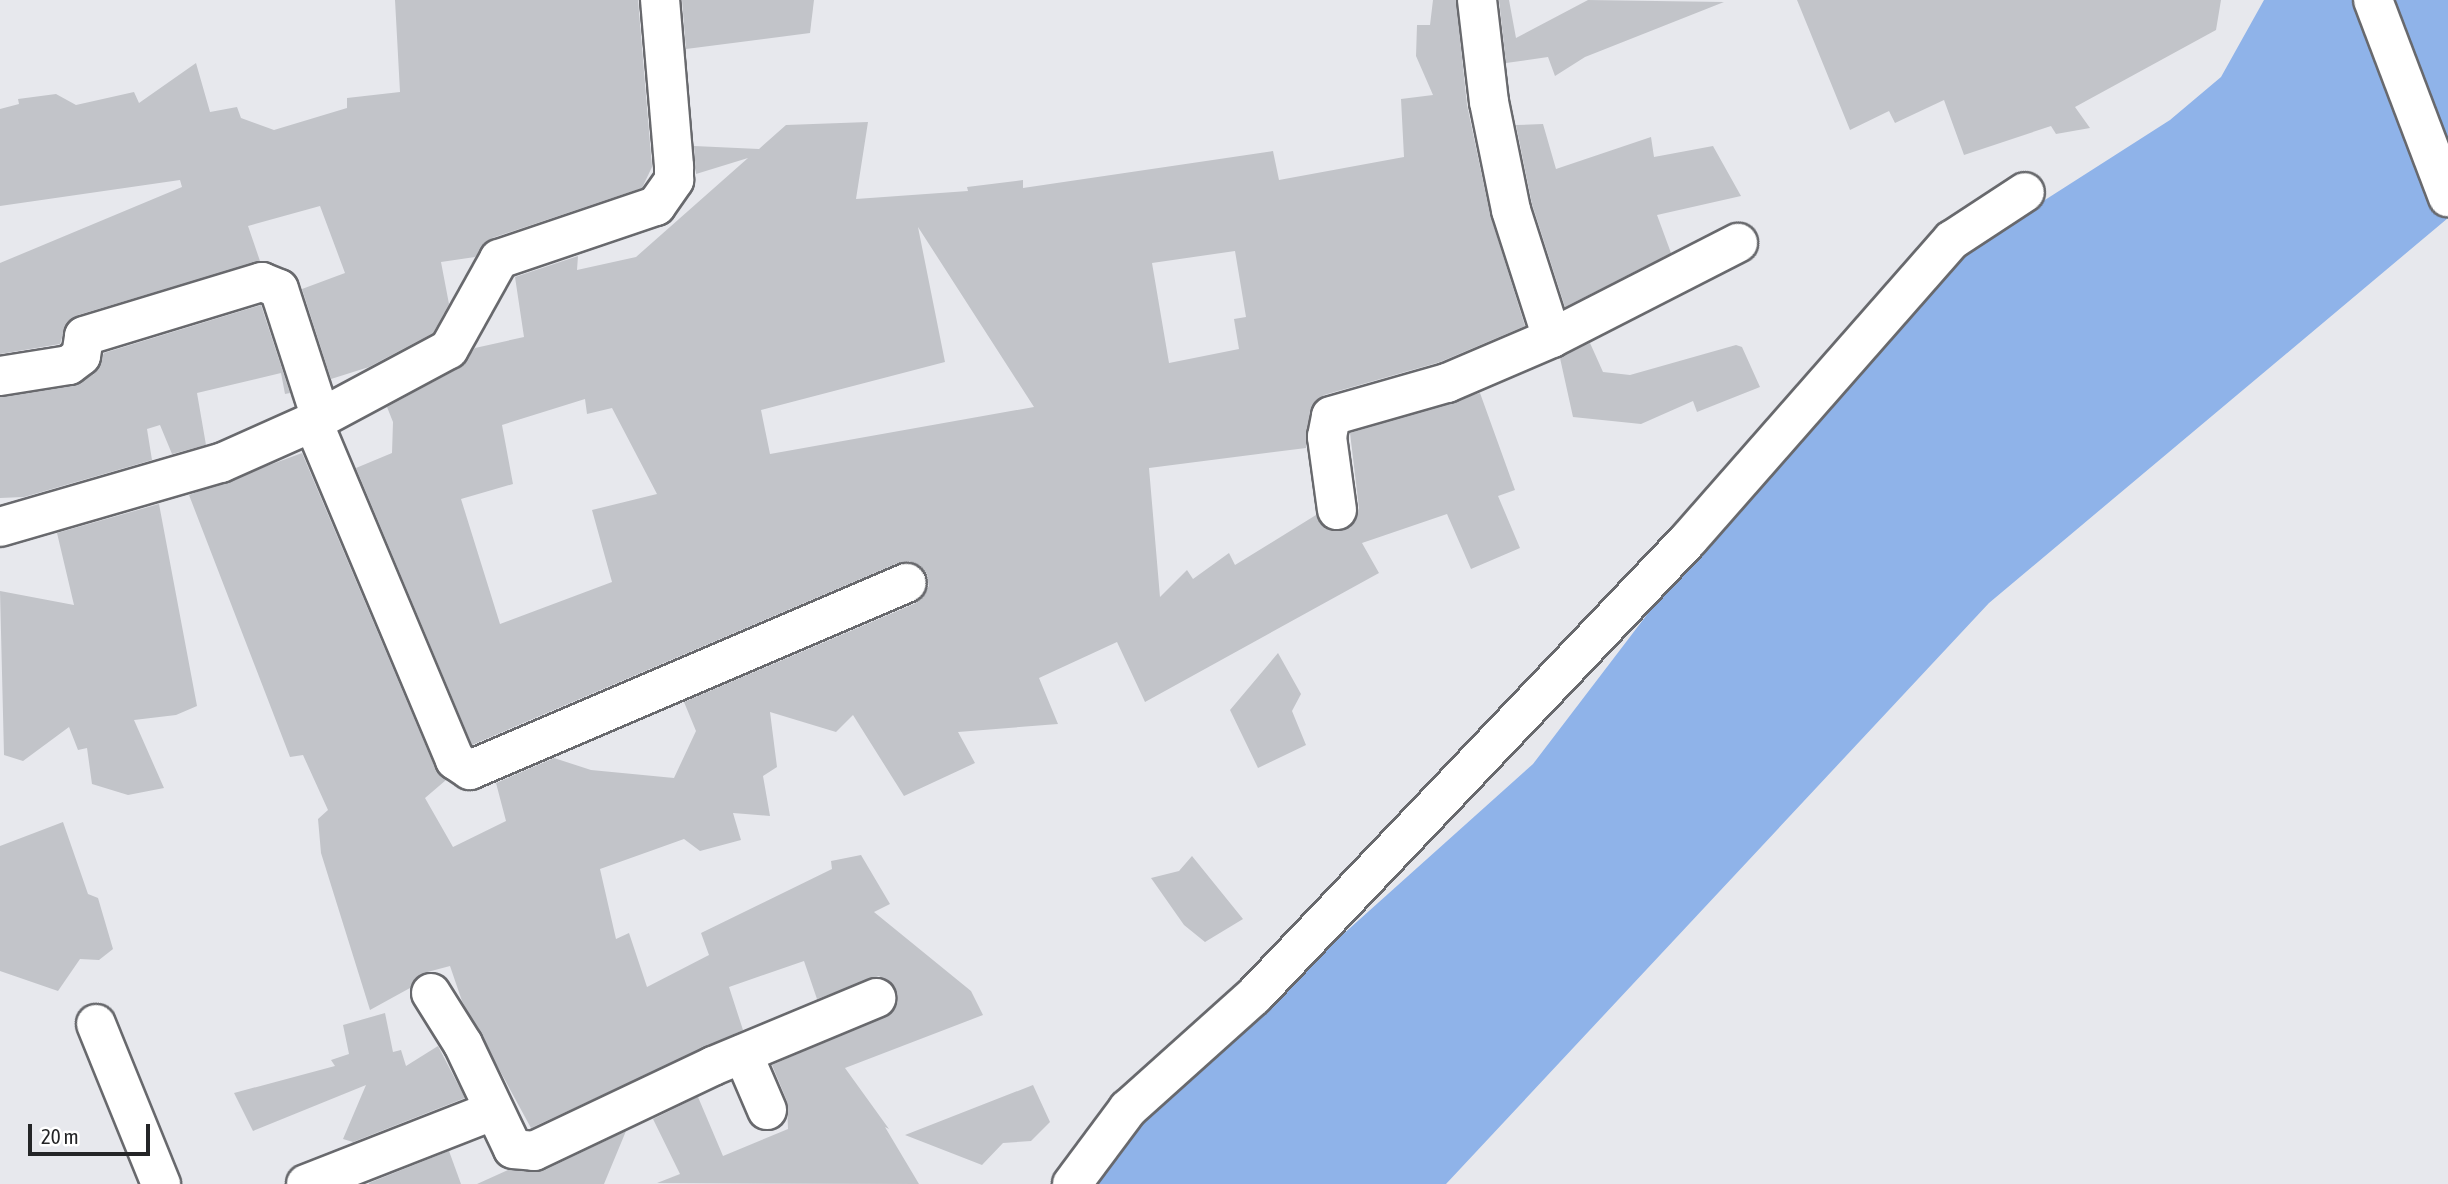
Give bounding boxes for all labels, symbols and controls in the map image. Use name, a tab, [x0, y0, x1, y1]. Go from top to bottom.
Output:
scale bar	[32, 1110, 154, 1154]
text: 20 m	[41, 1124, 79, 1148]

